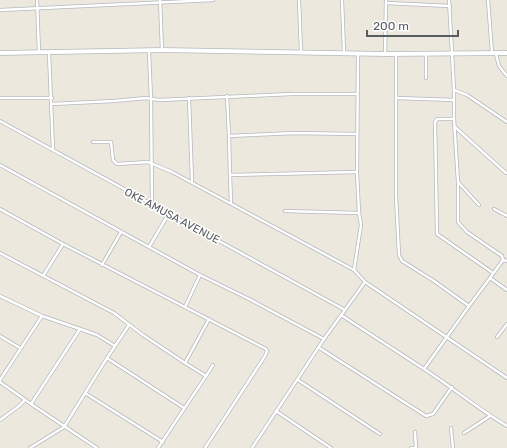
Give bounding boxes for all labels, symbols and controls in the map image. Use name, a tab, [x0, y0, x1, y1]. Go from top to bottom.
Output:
scale bar	[367, 12, 458, 38]
text: 200 m	[373, 19, 409, 33]
street label: OKE AMUSA AVENUE	[122, 185, 222, 247]

